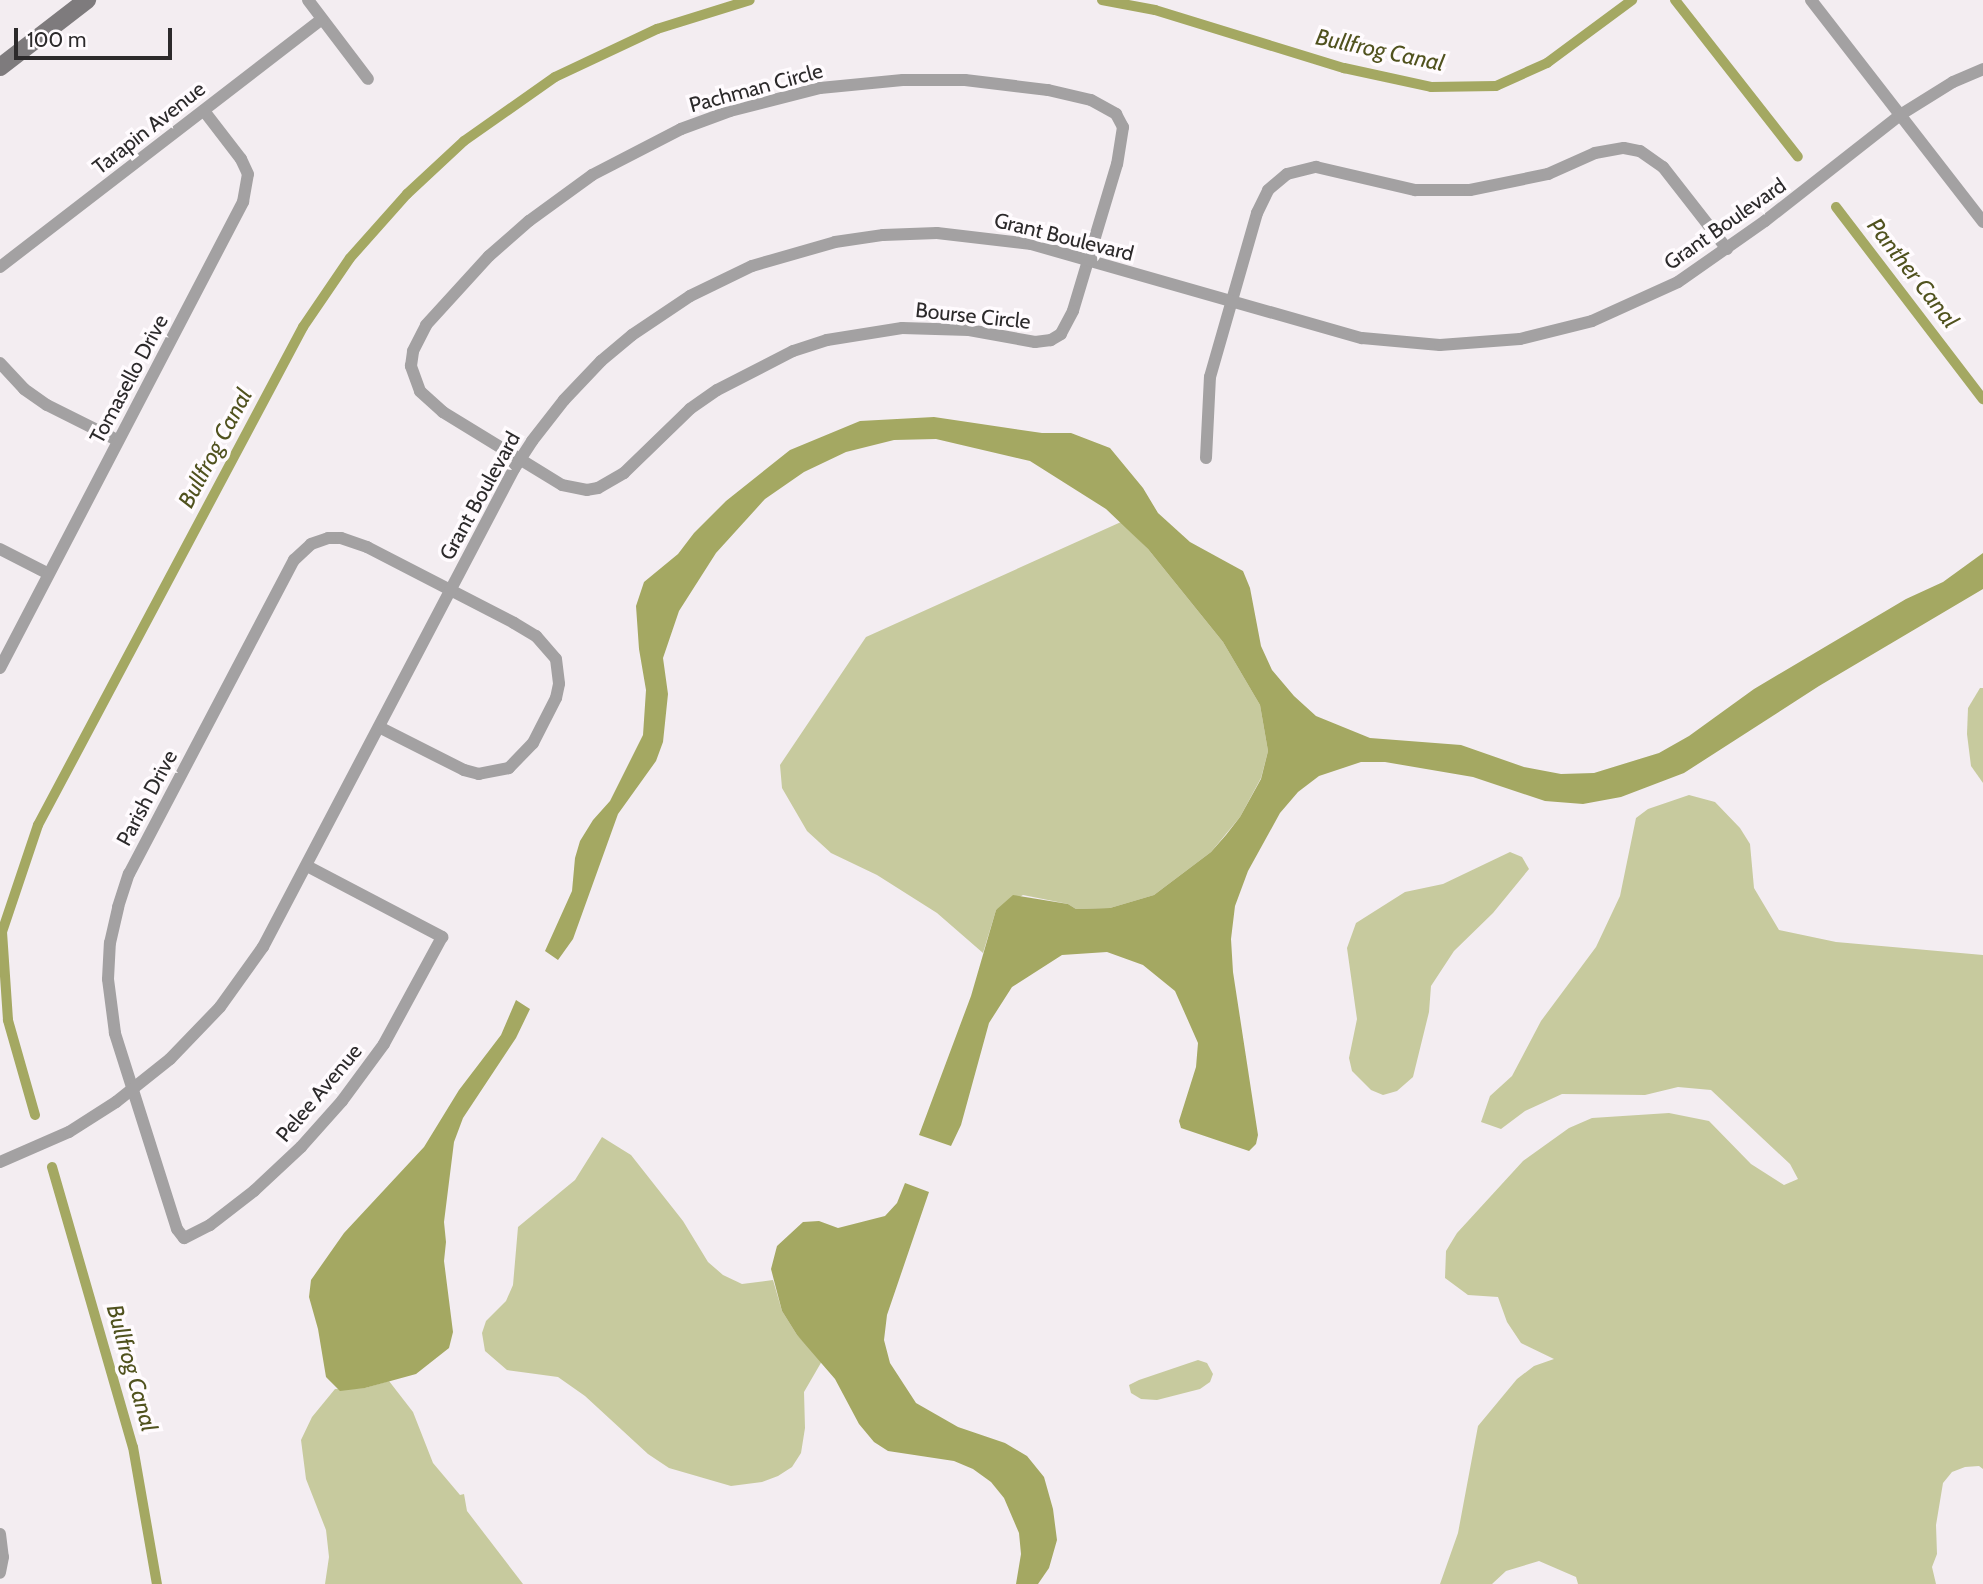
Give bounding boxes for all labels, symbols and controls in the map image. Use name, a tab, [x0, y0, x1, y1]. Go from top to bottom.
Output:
scale bar	[18, 14, 175, 58]
water label: Bullfrog Canal	[1313, 23, 1447, 77]
text: 100 m	[27, 27, 86, 52]
street label: Pachman Circle	[686, 58, 826, 118]
street label: Tarapin Avenue	[88, 76, 210, 180]
street label: Grant Boulevard	[1659, 173, 1791, 275]
street label: Grant Boulevard	[992, 207, 1136, 267]
water label: Panther Canal	[1861, 212, 1965, 334]
street label: Bourse Circle	[914, 297, 1032, 335]
street label: Tomasello Drive	[84, 310, 174, 448]
water label: Bullfrog Canal	[172, 384, 258, 512]
street label: Grant Boulevard	[434, 427, 526, 565]
street label: Parish Drive	[111, 746, 183, 850]
street label: Pelee Avenue	[271, 1039, 367, 1147]
water label: Bullfrog Canal	[101, 1301, 163, 1435]

